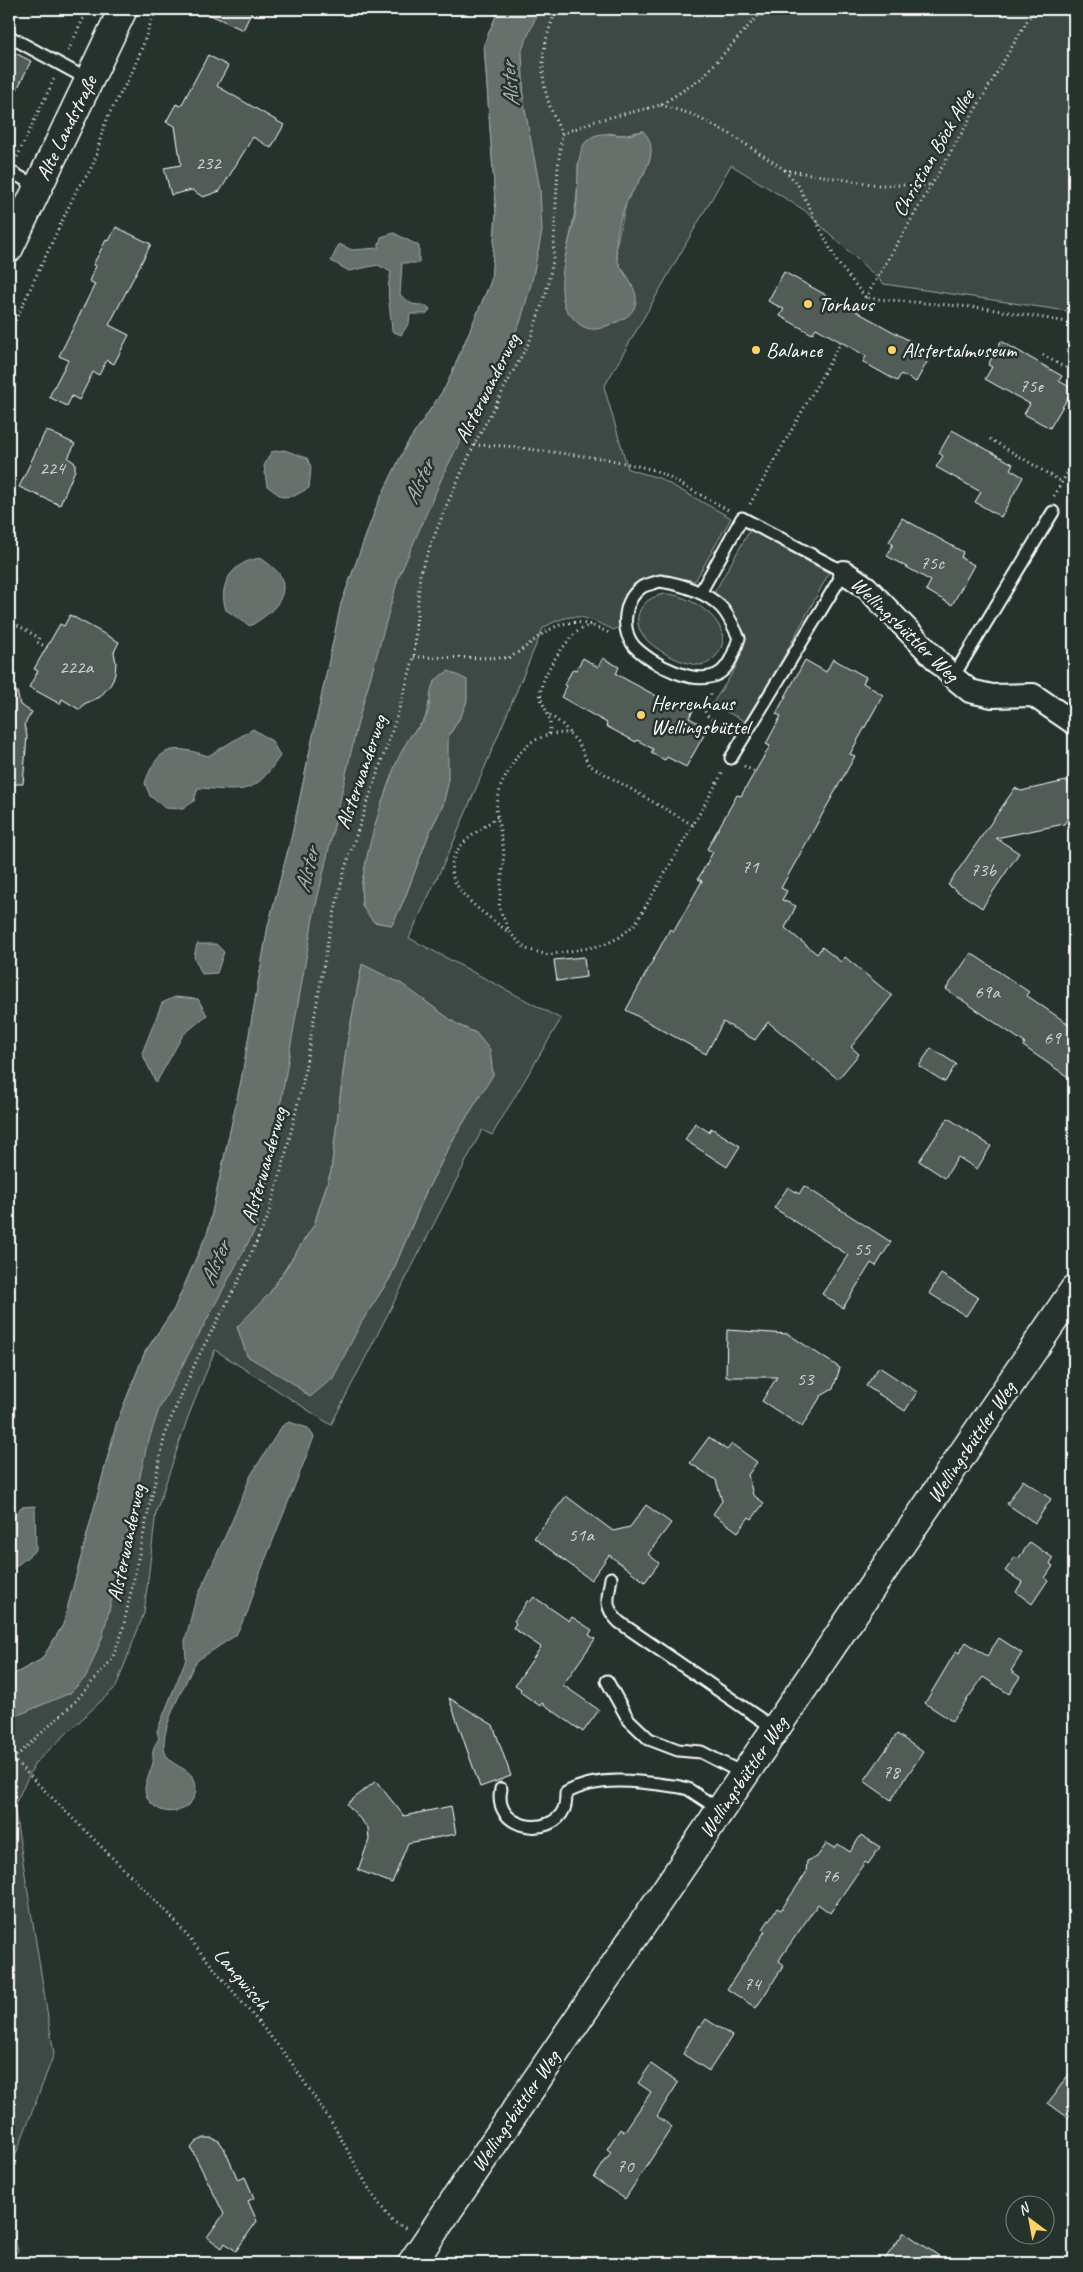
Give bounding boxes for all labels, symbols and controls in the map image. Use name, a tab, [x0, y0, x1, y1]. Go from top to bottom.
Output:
water label: Alster	[493, 57, 526, 109]
street label: Alte Landstraße	[29, 69, 104, 185]
street label: Christian Böck Allee	[886, 84, 980, 221]
house number: 232	[195, 151, 222, 175]
place label: Torhaus	[818, 291, 875, 317]
marker: Torhaus	[802, 298, 814, 310]
street label: Alsterwanderweg	[448, 328, 526, 447]
place label: Balance	[766, 337, 823, 363]
place label: Alstertalmuseum	[902, 337, 1018, 363]
marker: Balance	[750, 344, 762, 356]
marker: Alstertalmuseum	[886, 344, 898, 356]
house number: 75e	[1019, 374, 1044, 398]
water label: Alster	[397, 453, 442, 508]
house number: 224	[39, 456, 67, 480]
house number: 75c	[920, 551, 945, 575]
street label: Wellingsbüttler Weg	[845, 571, 966, 688]
house number: 222a	[59, 655, 95, 679]
place label: Herrenhaus Wellingsbüttel	[651, 690, 753, 740]
marker: Herrenhaus Wellingsbüttel	[635, 709, 647, 721]
street label: Alsterwanderweg	[329, 710, 393, 833]
water label: Alster	[288, 841, 327, 895]
house number: 71	[741, 855, 760, 879]
house number: 73b	[970, 858, 997, 882]
house number: 69a	[974, 980, 1001, 1004]
house number: 69	[1043, 1026, 1062, 1050]
street label: Alsterwanderweg	[235, 1103, 293, 1226]
water label: Alster	[193, 1234, 238, 1289]
house number: 55	[853, 1237, 872, 1261]
house number: 53	[796, 1367, 815, 1391]
street label: Wellingsbüttler Weg	[921, 1375, 1022, 1508]
street label: Alsterwanderweg	[101, 1481, 151, 1604]
house number: 51a	[568, 1523, 595, 1547]
street label: Wellingsbüttler Weg	[693, 1710, 794, 1843]
house number: 78	[882, 1760, 902, 1784]
house number: 76	[821, 1864, 840, 1888]
street label: Langwisch	[208, 1942, 276, 2016]
house number: 74	[743, 1972, 763, 1996]
street label: Wellingsbüttler Weg	[465, 2044, 566, 2177]
house number: 70	[616, 2154, 635, 2178]
north arrow	[1006, 2194, 1056, 2244]
text: N	[1015, 2199, 1034, 2219]

